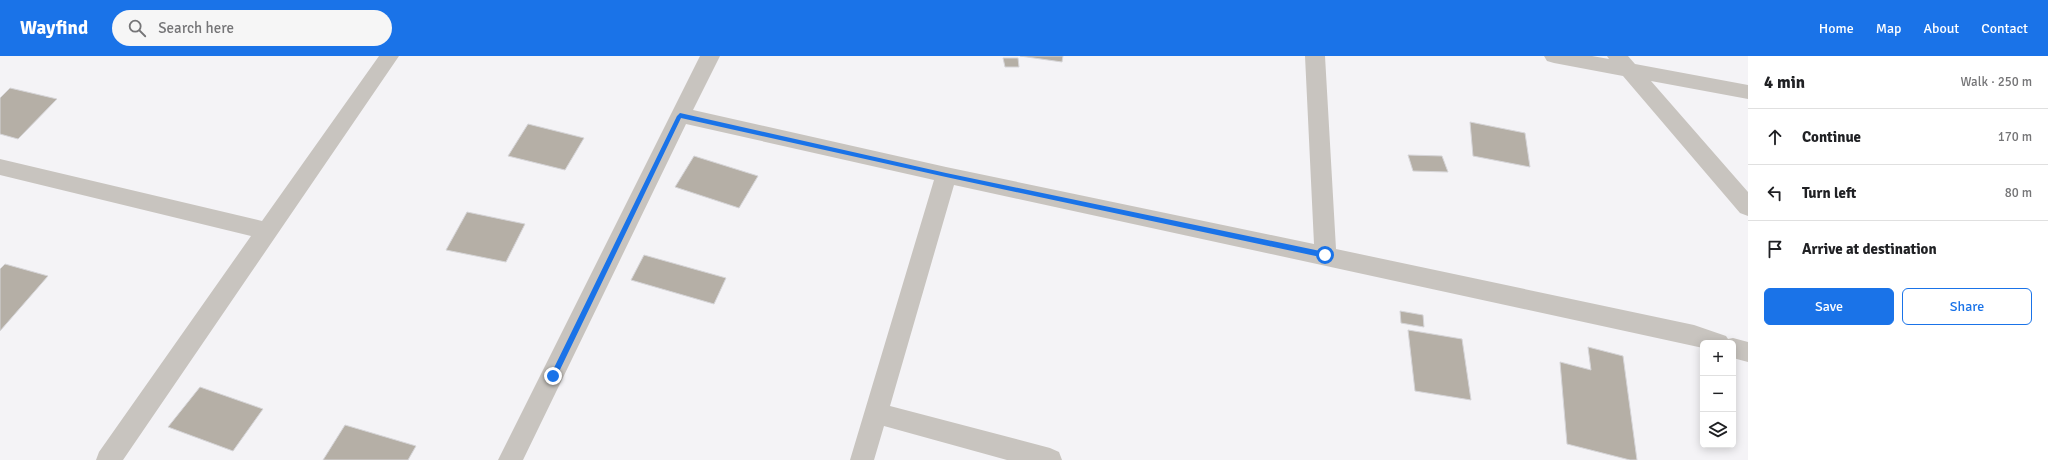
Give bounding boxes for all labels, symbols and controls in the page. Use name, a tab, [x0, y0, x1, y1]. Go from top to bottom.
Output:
search box	[112, 10, 392, 46]
text: Wayfind	[20, 16, 88, 40]
icon: search	[126, 17, 148, 39]
text: Search here	[158, 19, 234, 37]
text: Home	[1819, 20, 1854, 37]
text: Map	[1876, 20, 1901, 37]
text: About	[1923, 20, 1959, 37]
text: Contact	[1981, 20, 2028, 37]
text: 4 min	[1764, 72, 1805, 93]
text: Walk · 250 m	[1961, 74, 2032, 90]
icon: ahead	[1764, 126, 1786, 148]
text: Continue	[1802, 128, 1861, 146]
text: 170 m	[1998, 129, 2032, 145]
icon: left	[1764, 182, 1786, 204]
text: Turn left	[1802, 184, 1856, 202]
text: 80 m	[2005, 185, 2032, 201]
icon: arrive	[1764, 238, 1786, 260]
text: Arrive at destination	[1802, 240, 1937, 258]
route start	[1316, 246, 1334, 264]
button: Save	[1764, 288, 1894, 325]
button: Share	[1902, 288, 2032, 325]
map controls	[1700, 340, 1736, 448]
button: +	[1700, 340, 1736, 376]
route end	[544, 367, 562, 385]
button: −	[1700, 376, 1736, 412]
button: layers	[1700, 412, 1736, 448]

